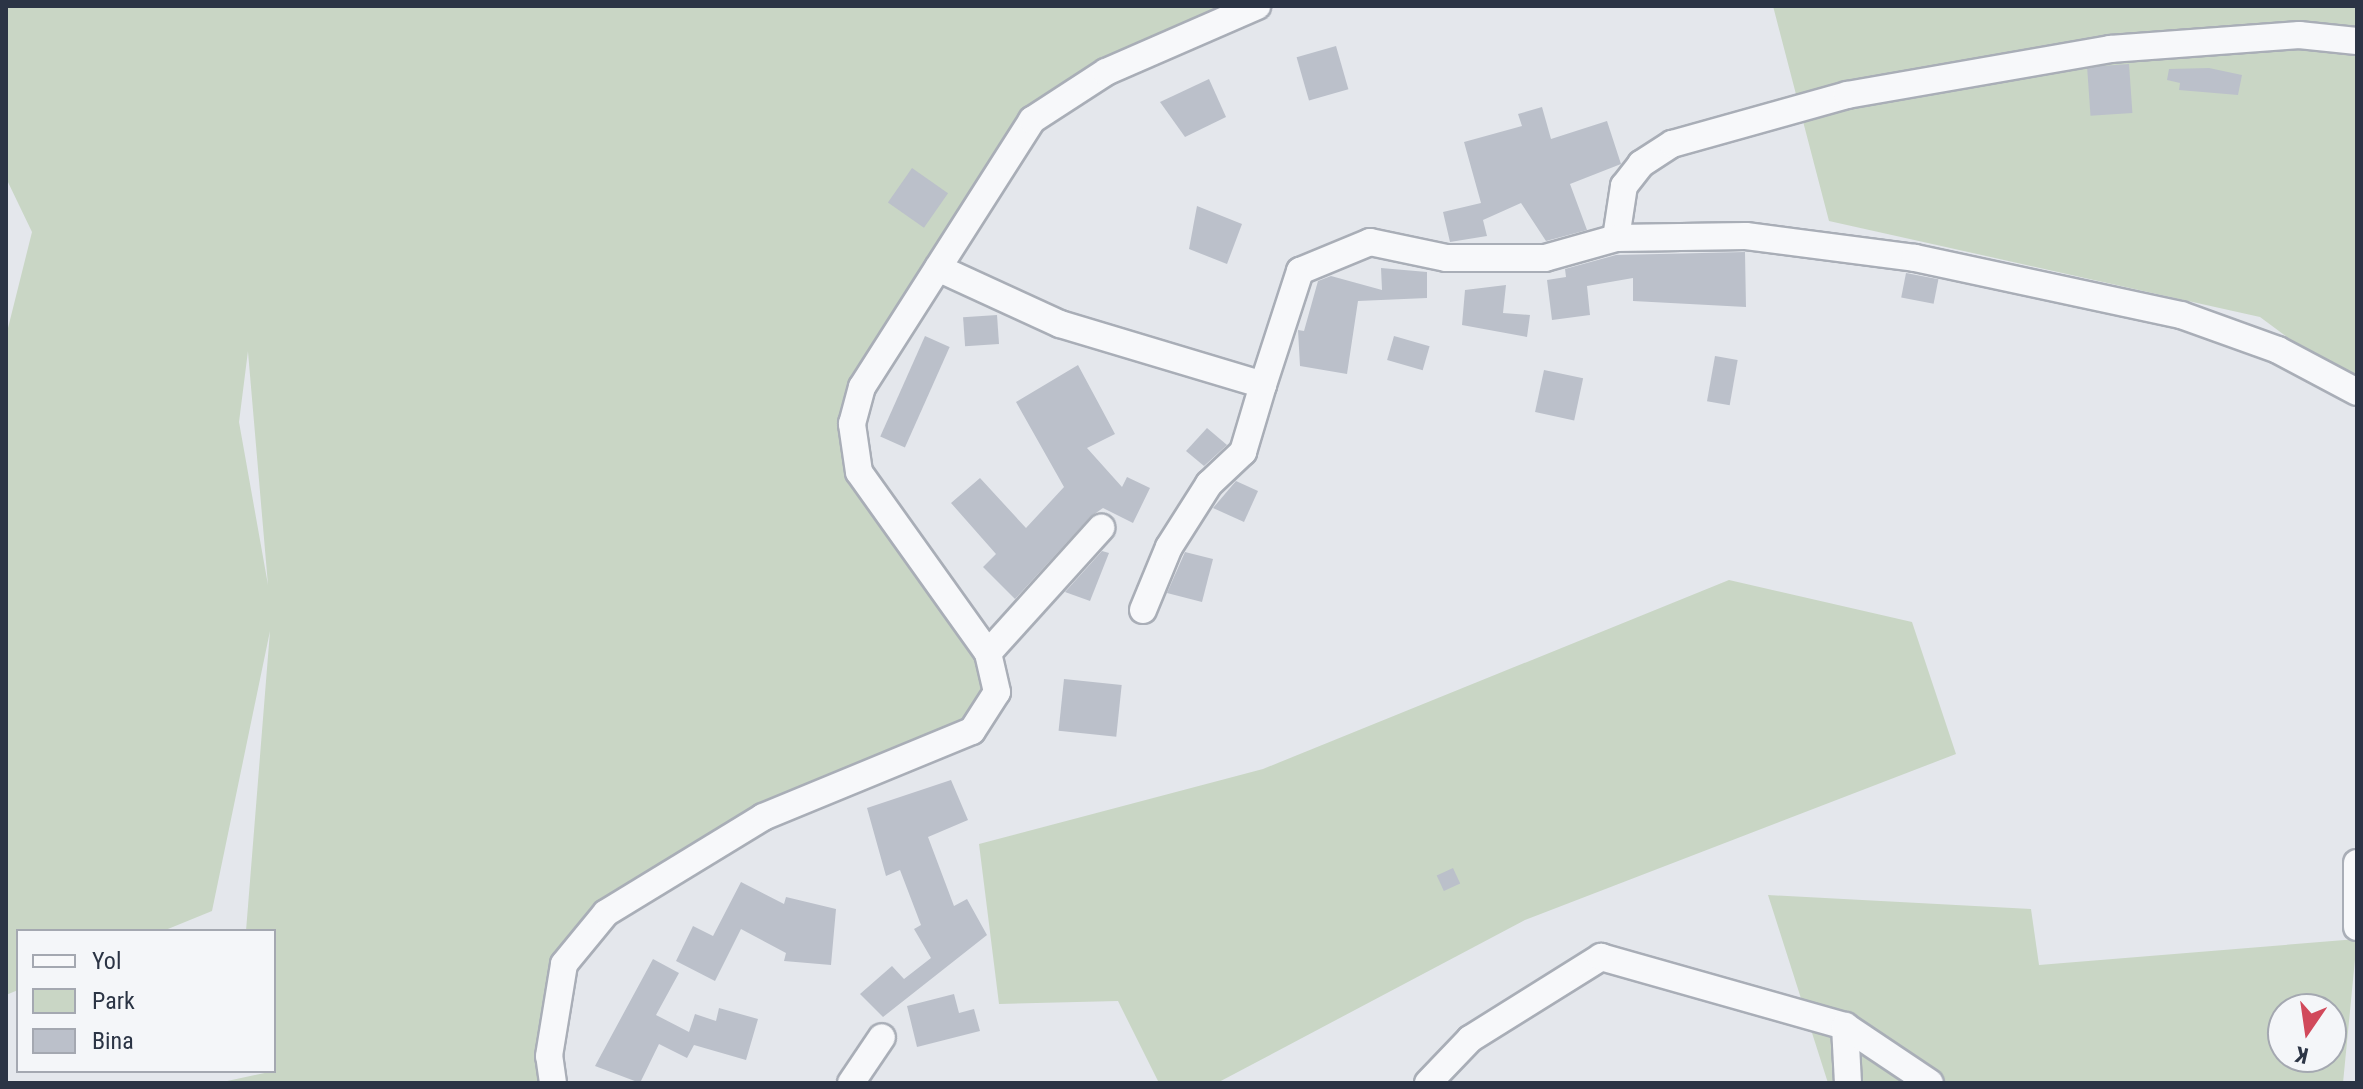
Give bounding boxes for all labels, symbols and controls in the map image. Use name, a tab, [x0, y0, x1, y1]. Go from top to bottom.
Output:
legend	[16, 929, 276, 1073]
text: Yol	[92, 947, 121, 975]
text: Park	[92, 987, 135, 1015]
north arrow	[2267, 993, 2347, 1073]
text: Bina	[92, 1027, 134, 1055]
text: K	[2293, 1041, 2311, 1068]

